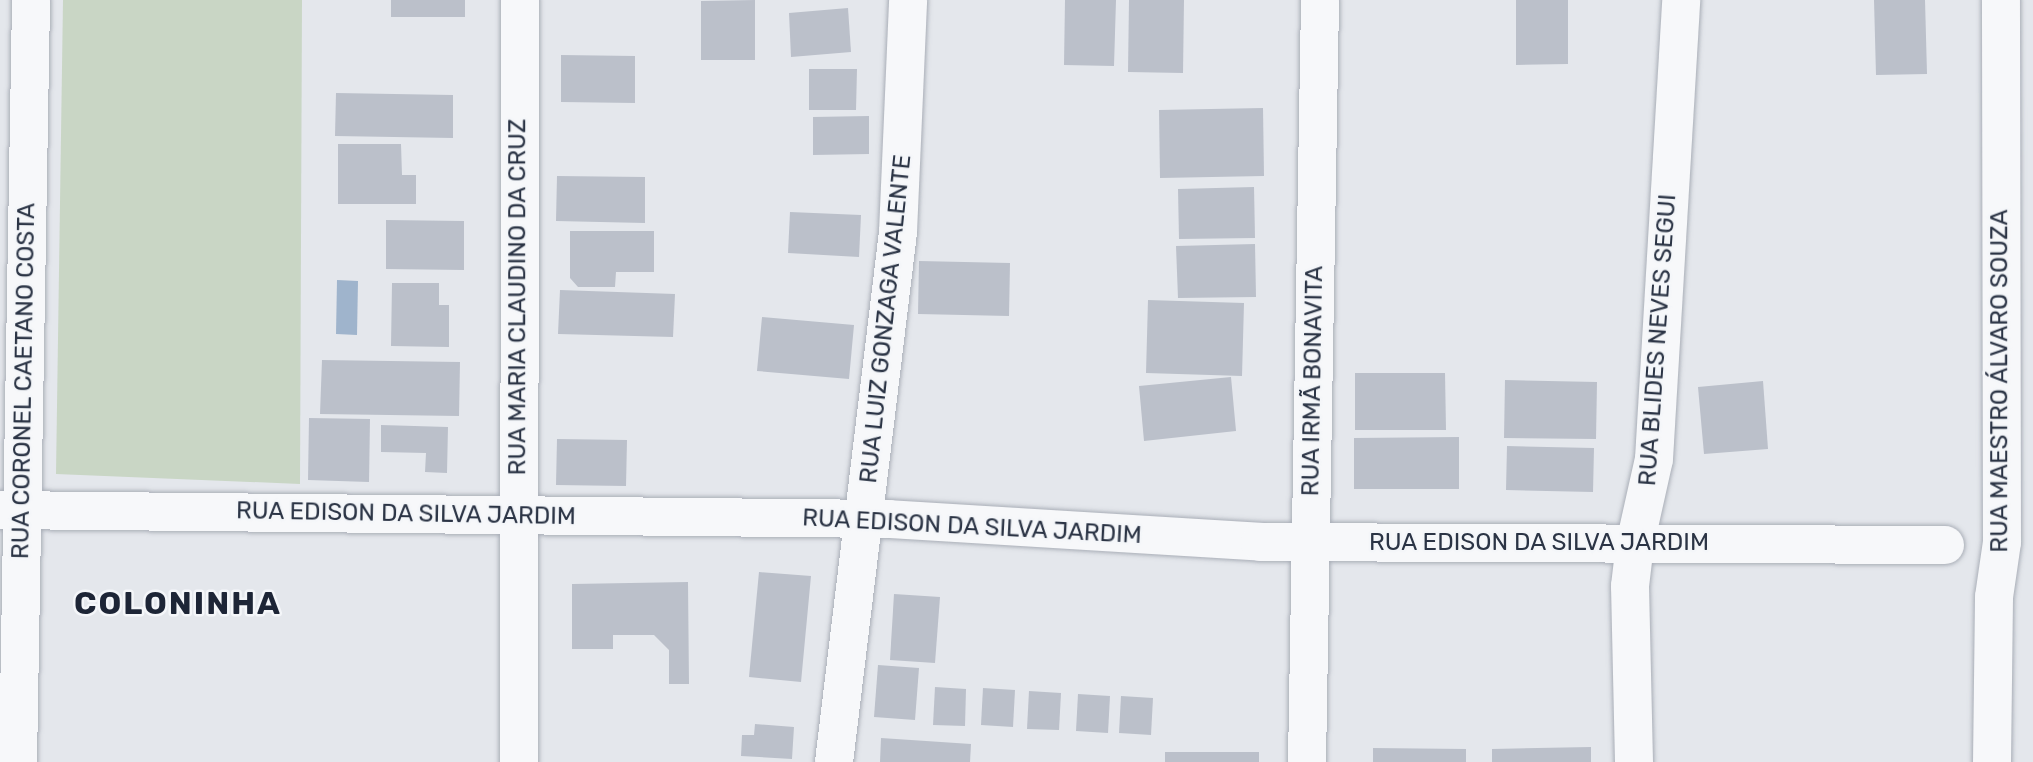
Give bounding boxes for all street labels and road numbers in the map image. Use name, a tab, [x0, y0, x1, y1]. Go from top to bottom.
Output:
street label: RUA MARIA CLAUDINO DA CRUZ	[504, 118, 532, 476]
street label: RUA LUIZ GONZAGA VALENTE	[854, 152, 918, 486]
street label: RUA BLIDES NEVES SEGUI	[1633, 193, 1683, 487]
street label: RUA CORONEL CAETANO COSTA	[6, 202, 42, 560]
street label: RUA MAESTRO ÁLVARO SOUZA	[1986, 209, 2014, 553]
street label: RUA IRMÃ BONAVITA	[1297, 265, 1329, 497]
street label: RUA EDISON DA SILVA JARDIM	[235, 497, 577, 531]
street label: RUA EDISON DA SILVA JARDIM	[801, 504, 1143, 550]
street label: RUA EDISON DA SILVA JARDIM	[1368, 529, 1710, 557]

